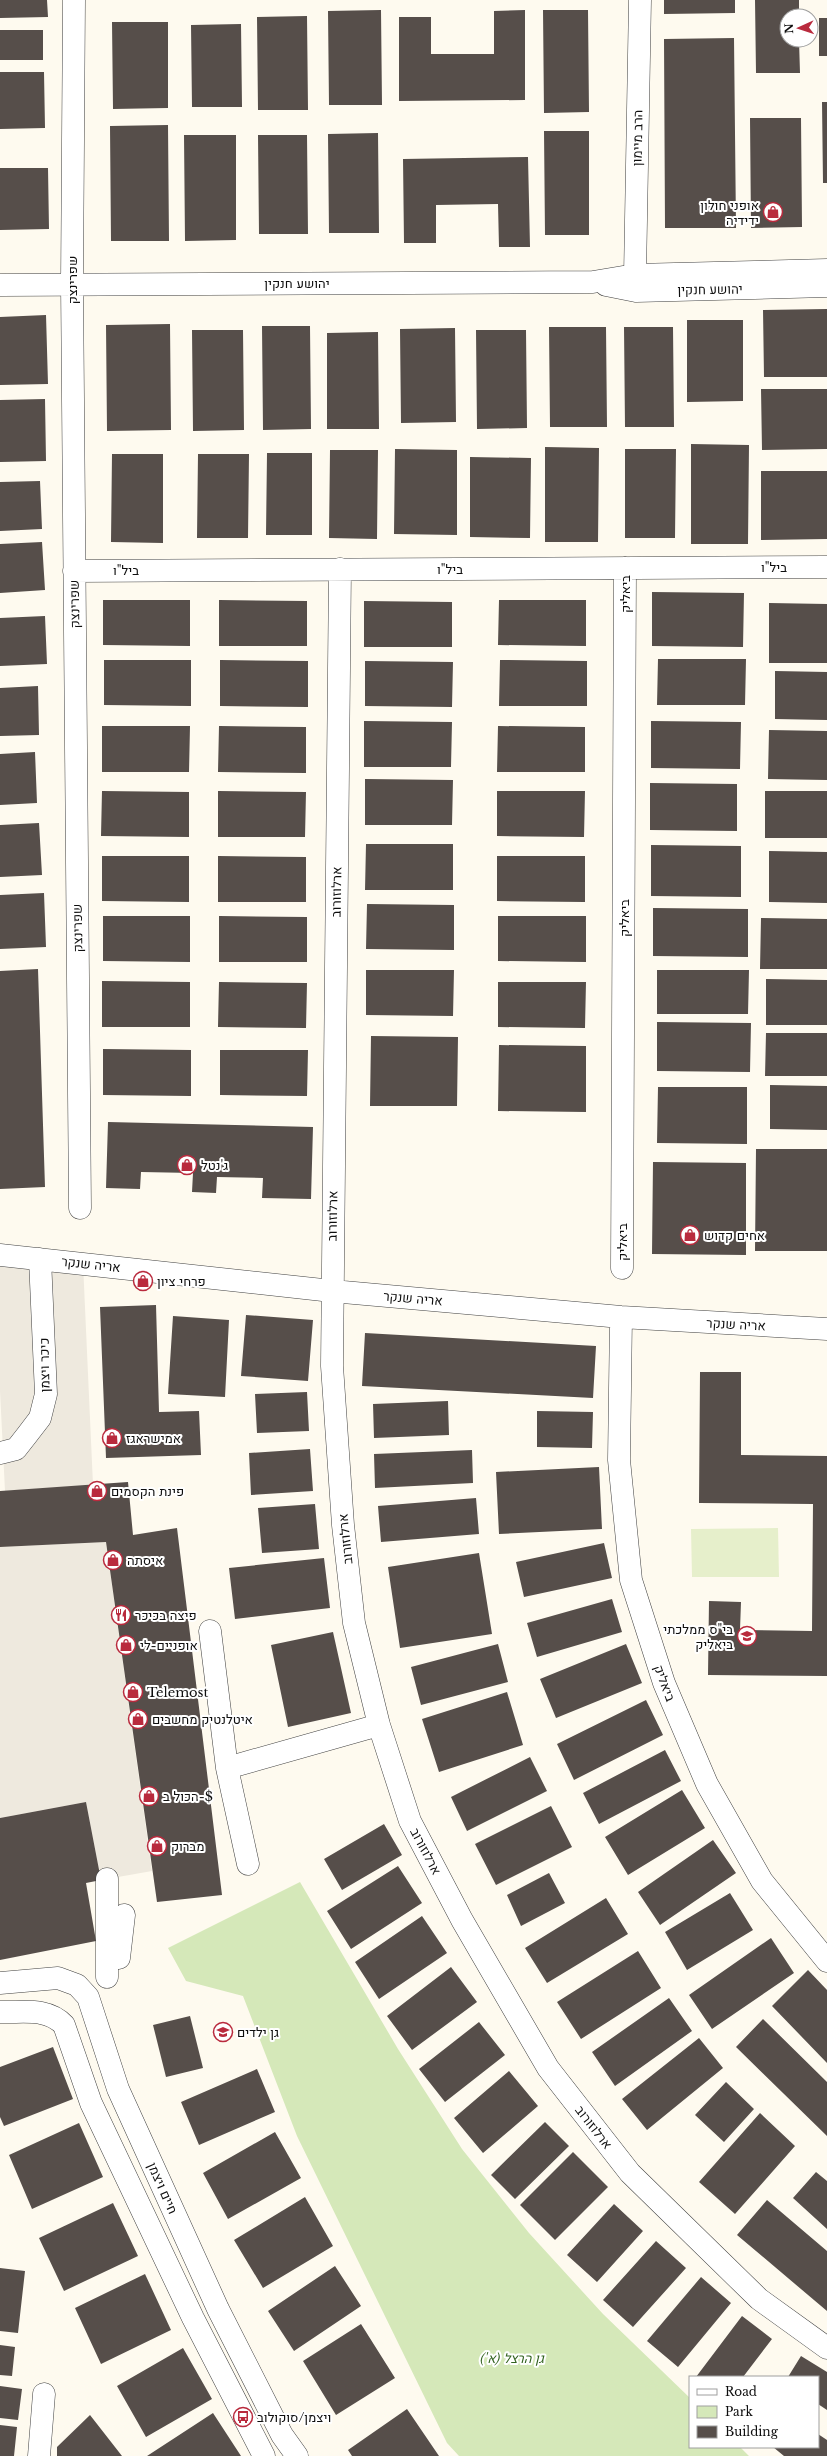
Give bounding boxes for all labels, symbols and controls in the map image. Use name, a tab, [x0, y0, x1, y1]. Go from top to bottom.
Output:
north arrow	[779, 8, 819, 48]
text: N	[782, 22, 796, 34]
street label: הרב מיימון	[629, 110, 646, 166]
place label: אופני חולון ידידיה	[700, 197, 759, 229]
shop icon: אופני חולון ידידיה	[762, 201, 784, 223]
street label: שפרינצק	[64, 256, 81, 304]
street label: יהושע חנקין	[264, 275, 330, 292]
street label: יהושע חנקין	[677, 280, 743, 299]
street label: ביל"ו	[761, 559, 787, 576]
street label: ביל"ו	[437, 561, 463, 578]
street label: ביל"ו	[113, 562, 139, 579]
street label: ביאליק	[617, 575, 634, 613]
street label: שפרינצק	[66, 580, 83, 628]
street label: ארלוזורוב	[328, 866, 345, 918]
street label: ביאליק	[616, 899, 633, 937]
street label: שפרינצק	[69, 904, 86, 952]
shop icon: ג'נטל	[176, 1154, 198, 1176]
place label: ג'נטל	[201, 1157, 228, 1174]
street label: ארלוזורוב	[324, 1190, 341, 1242]
street label: ביאליק	[614, 1223, 631, 1261]
shop icon: אחים קדוש	[679, 1224, 701, 1246]
place label: אחים קדוש	[704, 1227, 765, 1244]
street label: אריה שנקר	[60, 1253, 121, 1276]
shop icon: פרחי ציון	[132, 1270, 154, 1292]
place label: פרחי ציון	[157, 1273, 206, 1290]
street label: אריה שנקר	[383, 1287, 443, 1310]
street label: אריה שנקר	[706, 1314, 766, 1335]
street label: כיכר ויצמן	[36, 1337, 53, 1393]
shop icon: אמישראגז	[101, 1427, 123, 1449]
place label: אמישראגז	[126, 1430, 181, 1447]
shop icon: פינת הקסמים	[86, 1480, 108, 1502]
place label: פינת הקסמים	[111, 1483, 184, 1500]
street label: ארלוזורוב	[334, 1513, 357, 1565]
shop icon: איסתה	[102, 1549, 124, 1571]
place label: איסתה	[127, 1552, 163, 1569]
restaurant icon: פיצה בכיכר	[110, 1604, 132, 1626]
place label: פיצה בכיכר	[135, 1607, 197, 1624]
place label: בי"ס ממלכתי ביאליק	[663, 1621, 733, 1653]
school or university icon: בי"ס ממלכתי ביאליק	[736, 1625, 758, 1647]
shop icon: אופניים-לי	[115, 1634, 137, 1656]
place label: אופניים-לי	[140, 1637, 198, 1654]
street label: ביאליק	[650, 1663, 679, 1704]
shop icon: Telemost	[122, 1681, 144, 1703]
place label: Telemost	[147, 1684, 209, 1701]
shop icon: איטלנטיק מחשבים	[127, 1708, 149, 1730]
place label: איטלנטיק מחשבים	[152, 1711, 253, 1728]
shop icon: הכול ב-$	[138, 1785, 160, 1807]
place label: הכול ב-$	[163, 1788, 213, 1805]
street label: ארלוזורוב	[406, 1825, 445, 1878]
shop icon: מברוק	[146, 1835, 168, 1857]
place label: מברוק	[171, 1838, 204, 1855]
school or university icon: גן ילדים	[212, 2021, 234, 2043]
place label: גן ילדים	[237, 2024, 279, 2041]
street label: ארלוזורוב	[571, 2102, 616, 2153]
street label: חיים ויצמן	[144, 2160, 181, 2217]
park label: גן הרצל (א')	[480, 2350, 545, 2367]
legend	[689, 2376, 819, 2448]
text: Road	[725, 2384, 757, 2399]
text: Park	[725, 2404, 753, 2419]
bus stop icon: ויצמן/סוקולוב	[232, 2406, 254, 2428]
place label: ויצמן/סוקולוב	[257, 2409, 331, 2426]
text: Building	[725, 2424, 779, 2439]

